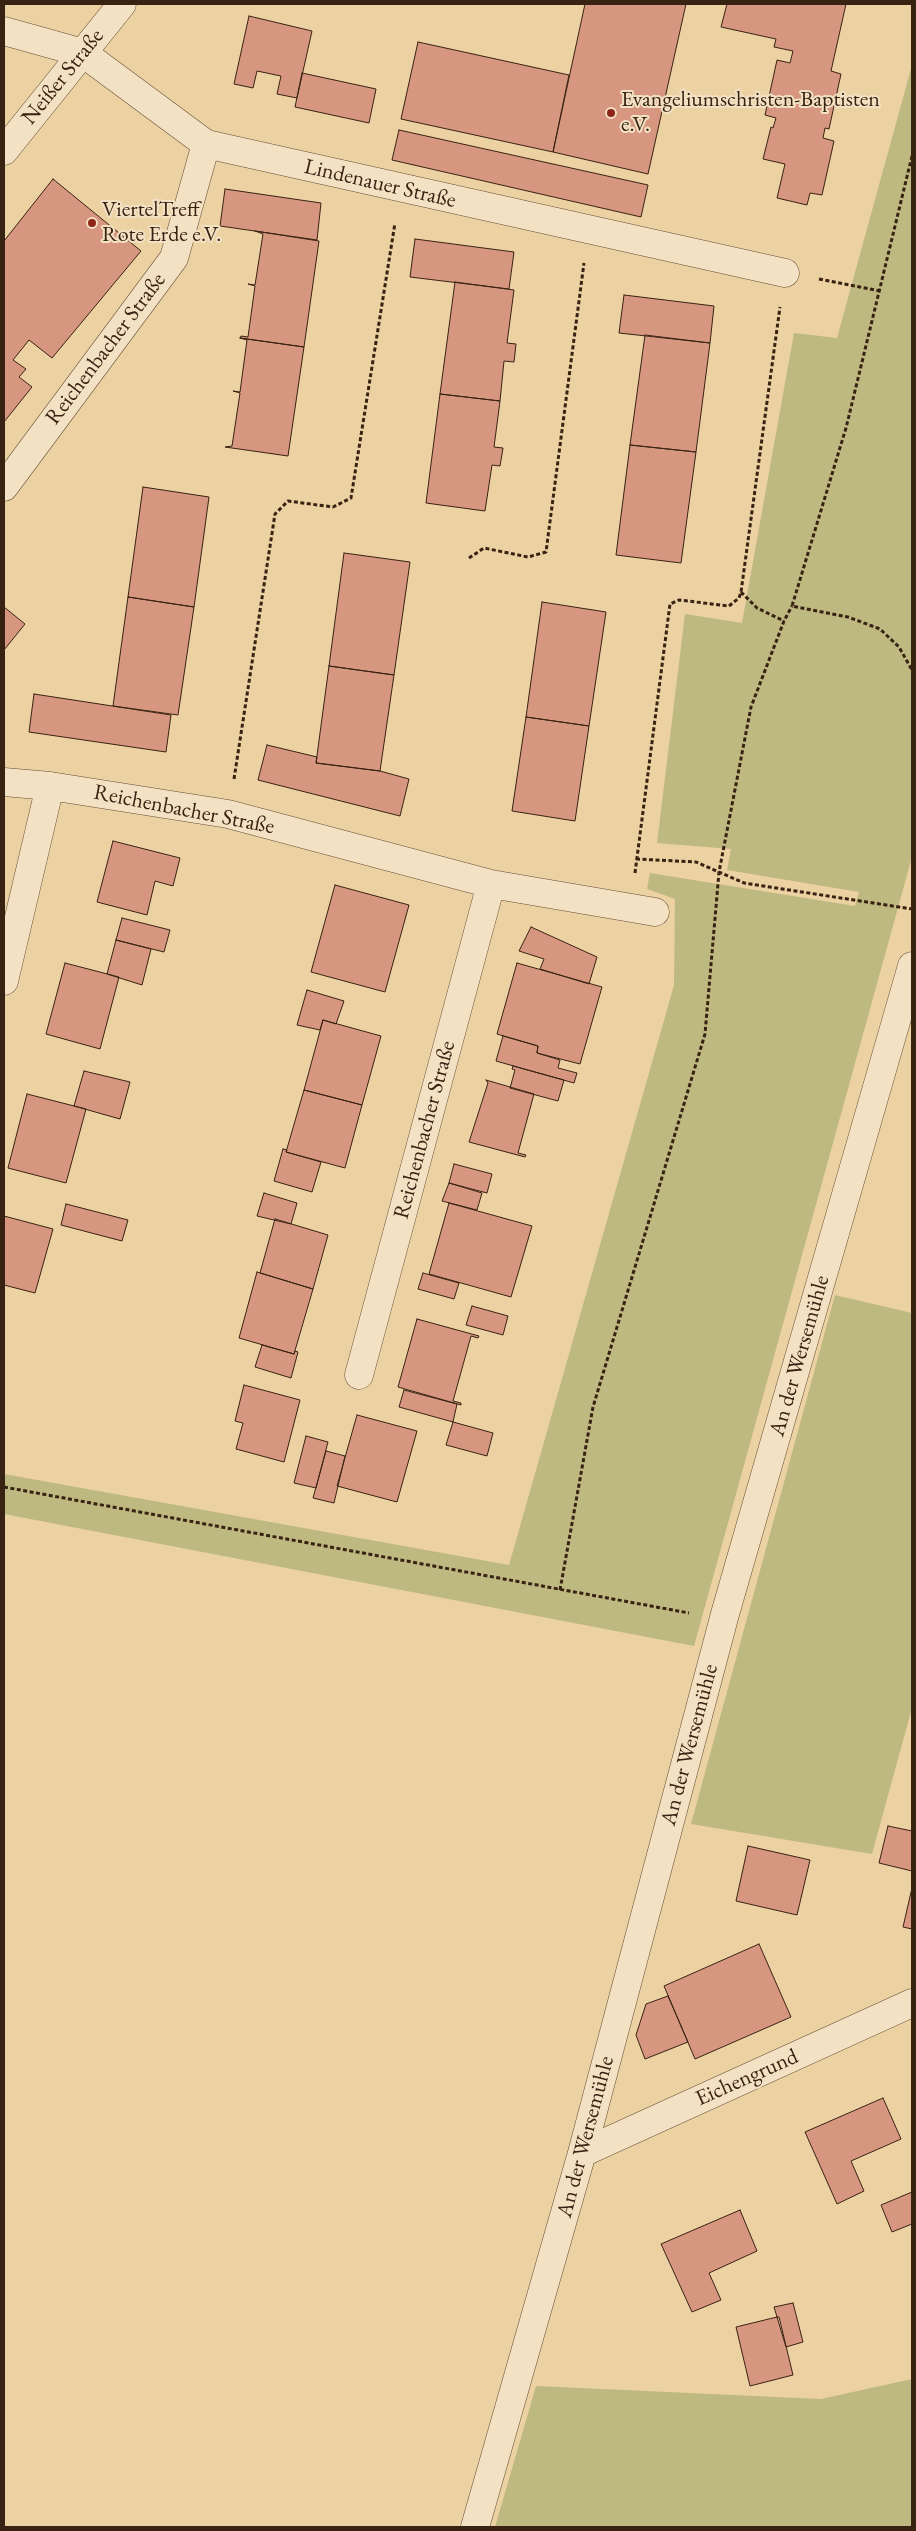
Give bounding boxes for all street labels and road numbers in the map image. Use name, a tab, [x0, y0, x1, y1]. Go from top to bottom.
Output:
street label: Neißer Straße	[16, 24, 110, 130]
street label: Lindenauer Straße	[302, 154, 458, 214]
street label: Reichenbacher Straße	[40, 268, 172, 430]
street label: Reichenbacher Straße	[91, 780, 277, 840]
street label: Reichenbacher Straße	[389, 1038, 461, 1222]
street label: An der Wersemühle	[764, 1272, 836, 1440]
street label: An der Wersemühle	[656, 1661, 724, 1829]
street label: Eichengrund	[692, 2044, 802, 2112]
street label: An der Wersemühle	[552, 2053, 620, 2221]

